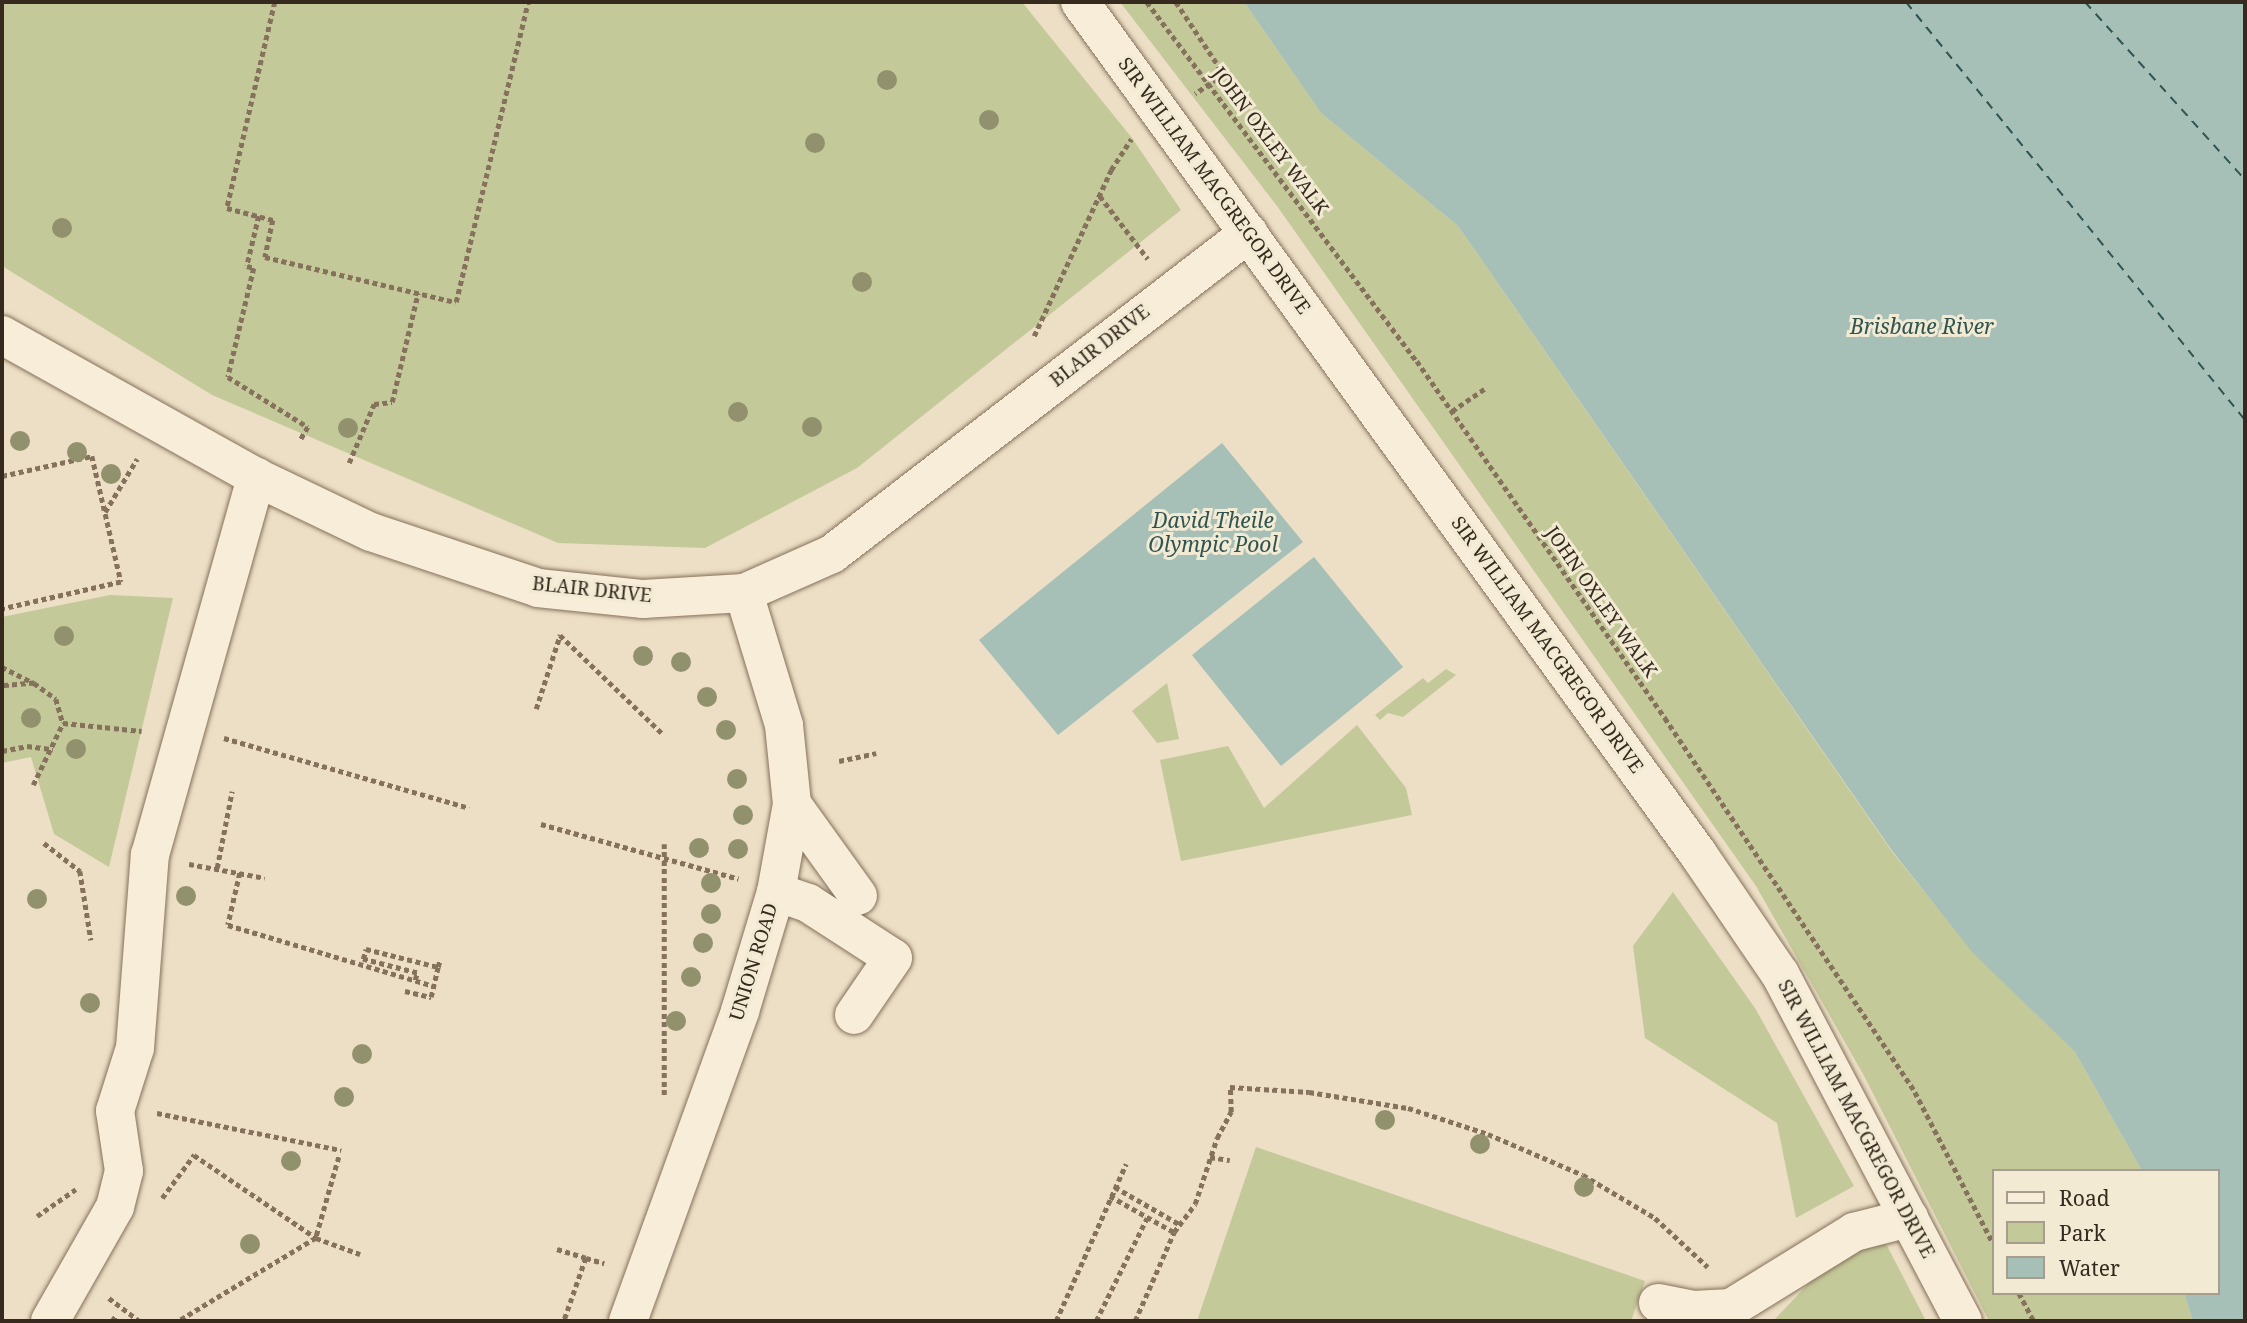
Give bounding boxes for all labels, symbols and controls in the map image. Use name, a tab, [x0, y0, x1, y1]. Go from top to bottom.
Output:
street label: SIR WILLIAM MACGREGOR DRIVE	[1113, 53, 1315, 319]
street label: JOHN OXLEY WALK	[1207, 63, 1333, 219]
street label: BLAIR DRIVE	[1046, 300, 1154, 392]
water label: Brisbane River	[1850, 313, 1994, 339]
water label: David Theile Olympic Pool	[1148, 507, 1278, 557]
street label: SIR WILLIAM MACGREGOR DRIVE	[1446, 512, 1648, 778]
street label: JOHN OXLEY WALK	[1540, 522, 1662, 682]
street label: BLAIR DRIVE	[531, 572, 653, 608]
street label: UNION ROAD	[725, 901, 783, 1023]
street label: SIR WILLIAM MACGREGOR DRIVE	[1773, 976, 1939, 1262]
legend	[1992, 1169, 2219, 1295]
text: Road	[2059, 1184, 2110, 1212]
text: Park	[2059, 1219, 2106, 1247]
text: Water	[2059, 1254, 2120, 1282]

